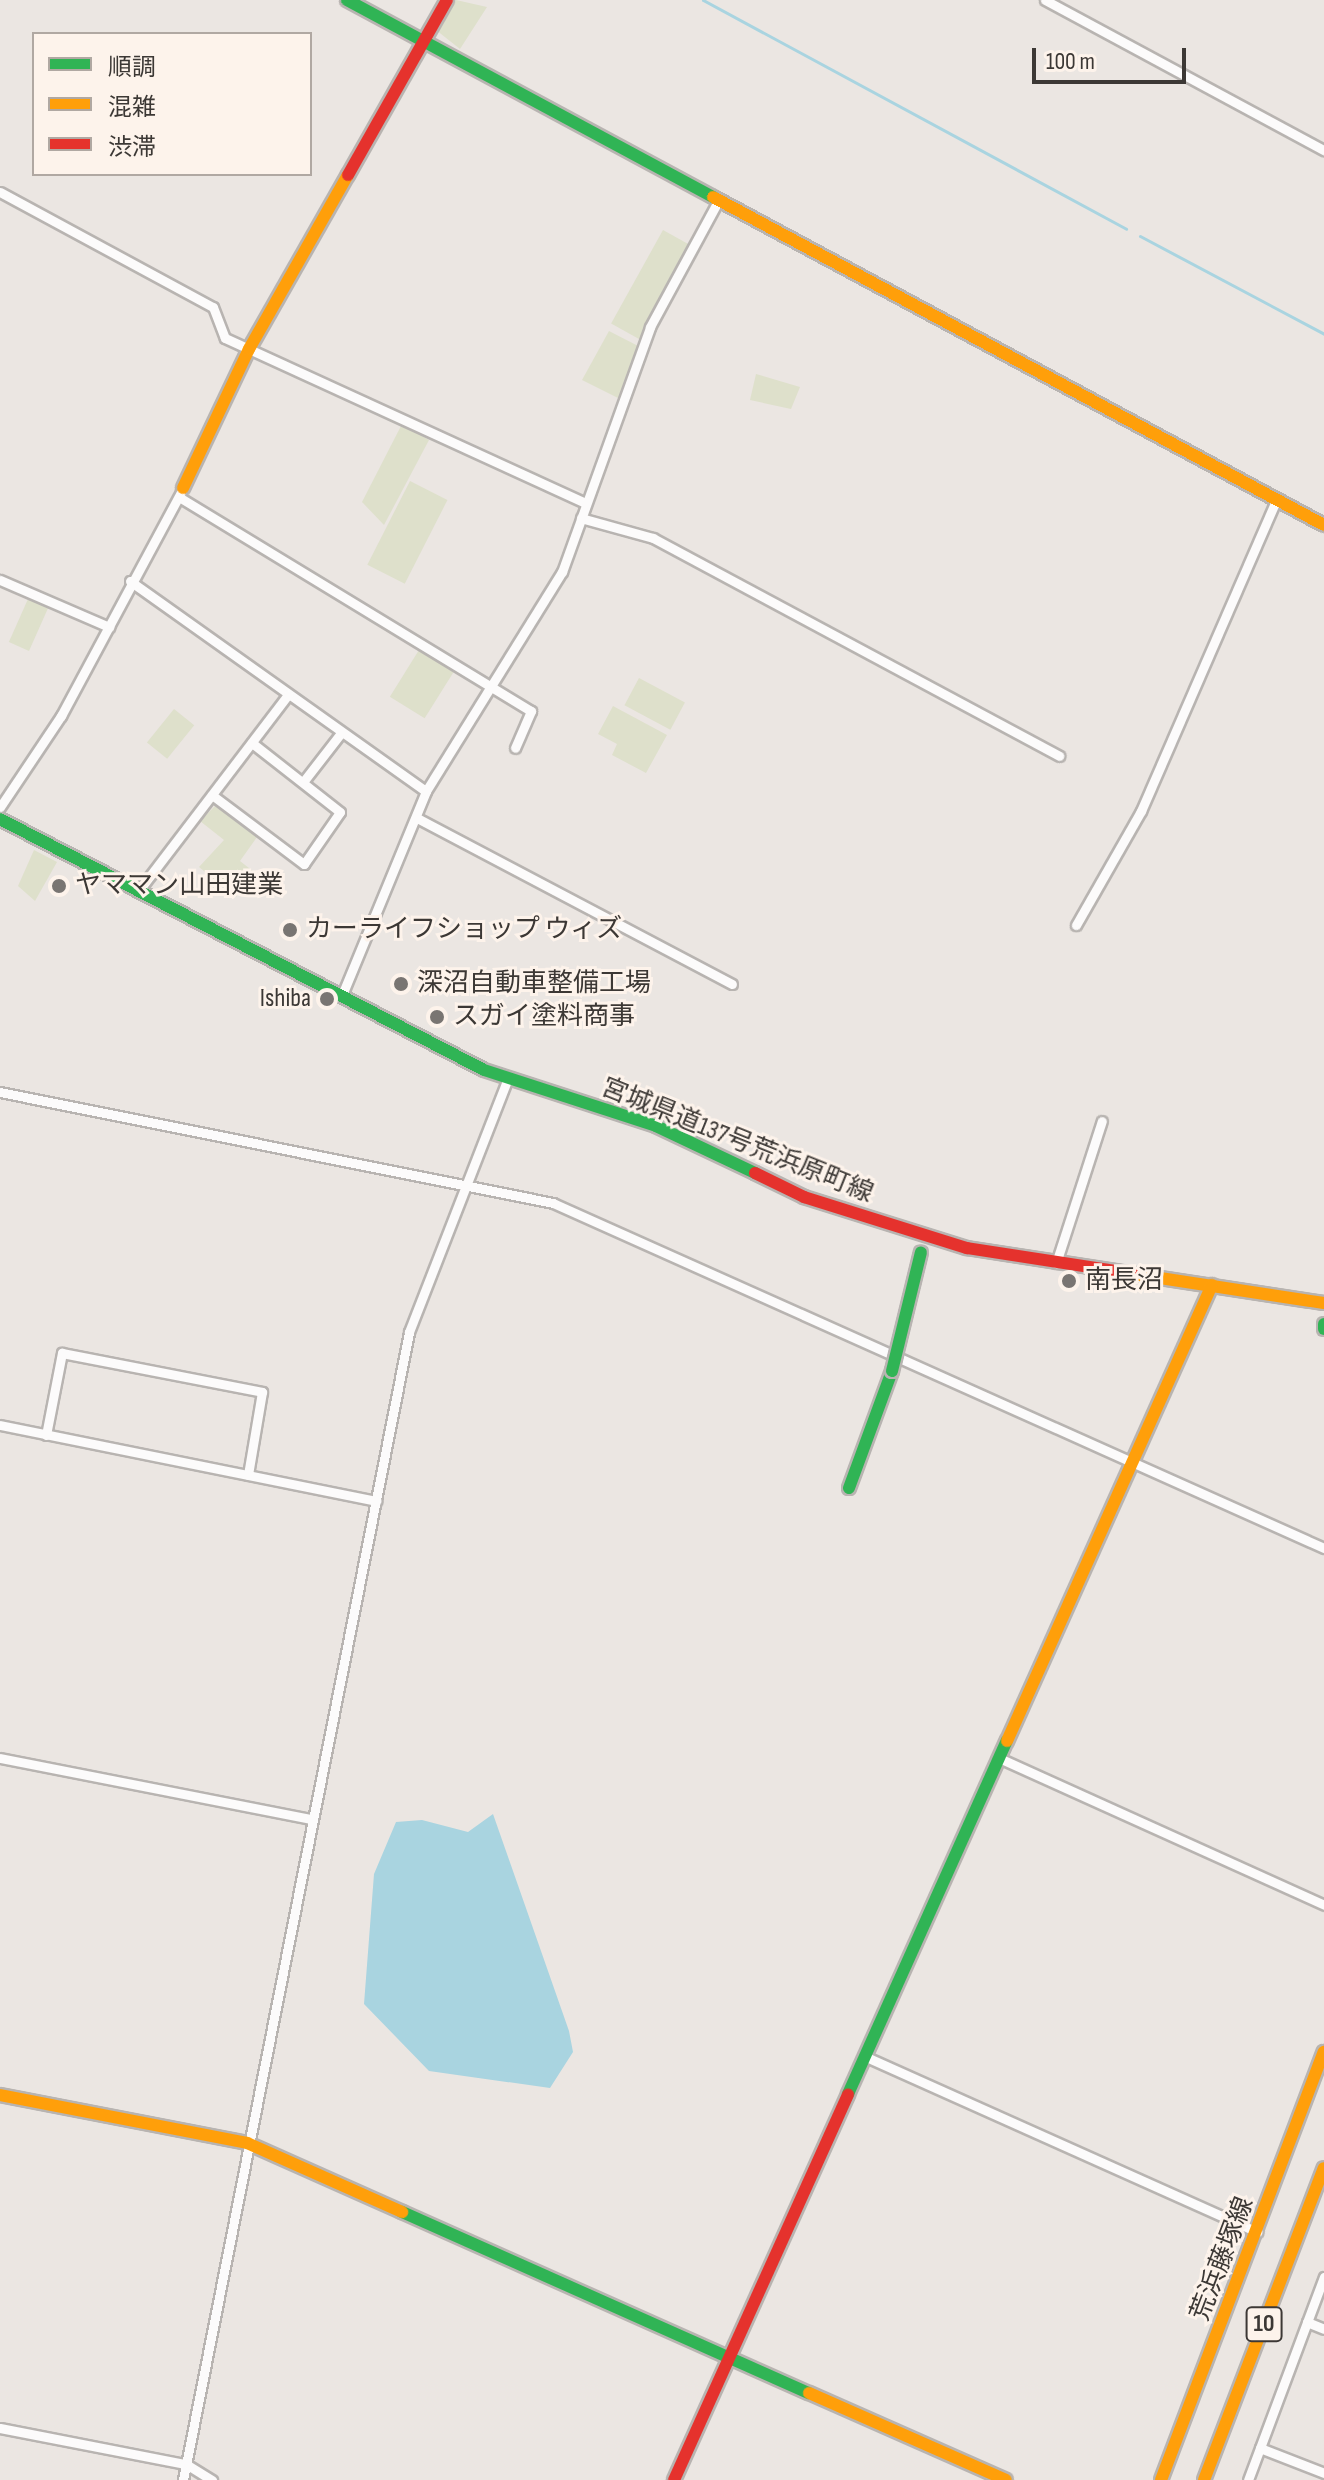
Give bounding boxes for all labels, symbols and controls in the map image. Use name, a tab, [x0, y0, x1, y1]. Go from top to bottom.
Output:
legend	[32, 32, 312, 176]
scale bar	[1036, 32, 1190, 82]
text: 100 m	[1046, 47, 1095, 76]
text: 順調	[108, 53, 156, 82]
text: 混雑	[108, 93, 156, 122]
text: 渋滞	[108, 133, 156, 162]
place label: ヤママン山田建業	[75, 870, 283, 902]
marker: ヤママン山田建業	[50, 877, 68, 895]
place label: カーライフショップ ウィズ	[306, 914, 622, 946]
marker: カーライフショップ ウィズ	[281, 921, 299, 939]
place label: 深沼自動車整備工場	[417, 968, 651, 1000]
marker: 深沼自動車整備工場	[392, 975, 410, 993]
place label: Ishiba	[260, 983, 311, 1015]
marker: Ishiba	[318, 990, 336, 1008]
place label: スガイ塗料商事	[453, 1001, 635, 1033]
marker: スガイ塗料商事	[428, 1008, 446, 1026]
street label: 宮城県道137号荒浜原町線	[597, 1072, 877, 1210]
place label: 南長沼	[1085, 1265, 1163, 1297]
marker: 南長沼	[1060, 1272, 1078, 1290]
street label: 荒浜藤塚線	[1185, 2193, 1261, 2325]
road number: 10	[1244, 2304, 1284, 2344]

